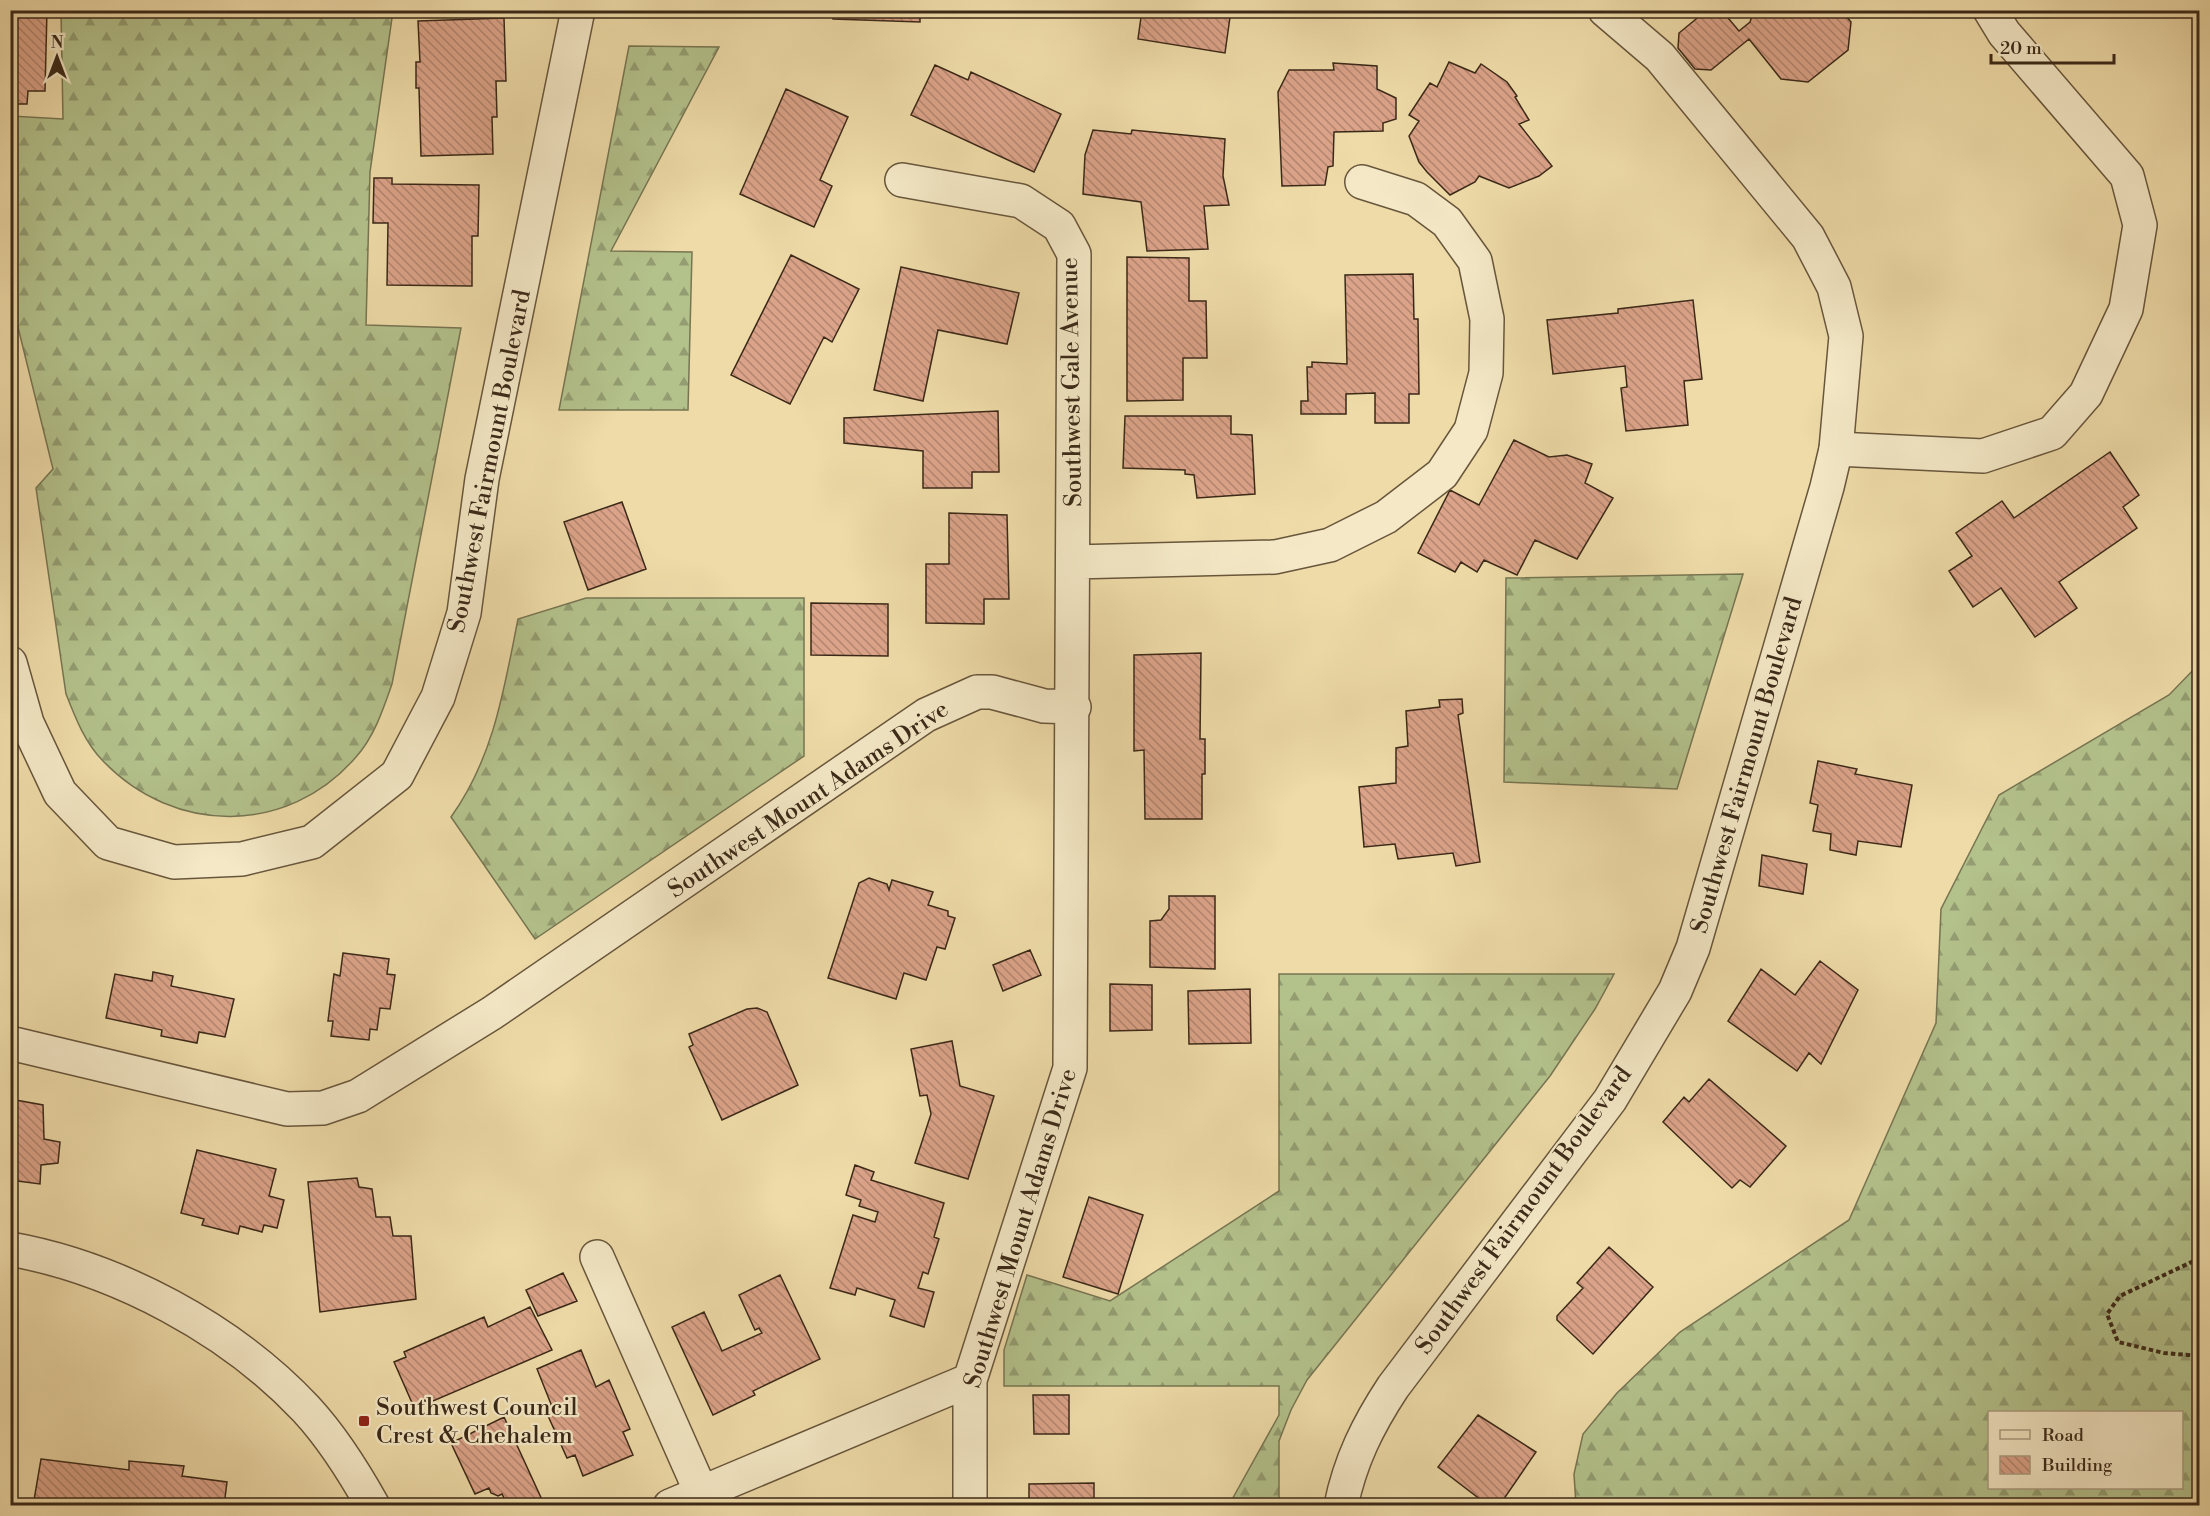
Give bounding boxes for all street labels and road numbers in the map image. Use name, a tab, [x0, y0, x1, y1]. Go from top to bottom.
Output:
street label: Southwest Gale Avenue	[1055, 257, 1089, 507]
street label: Southwest Fairmount Boulevard	[442, 287, 538, 635]
street label: Southwest Fairmount Boulevard	[1684, 593, 1810, 937]
street label: Southwest Mount Adams Drive	[662, 695, 955, 905]
street label: Southwest Fairmount Boulevard	[1409, 1060, 1639, 1360]
street label: Southwest Mount Adams Drive	[958, 1065, 1084, 1391]

